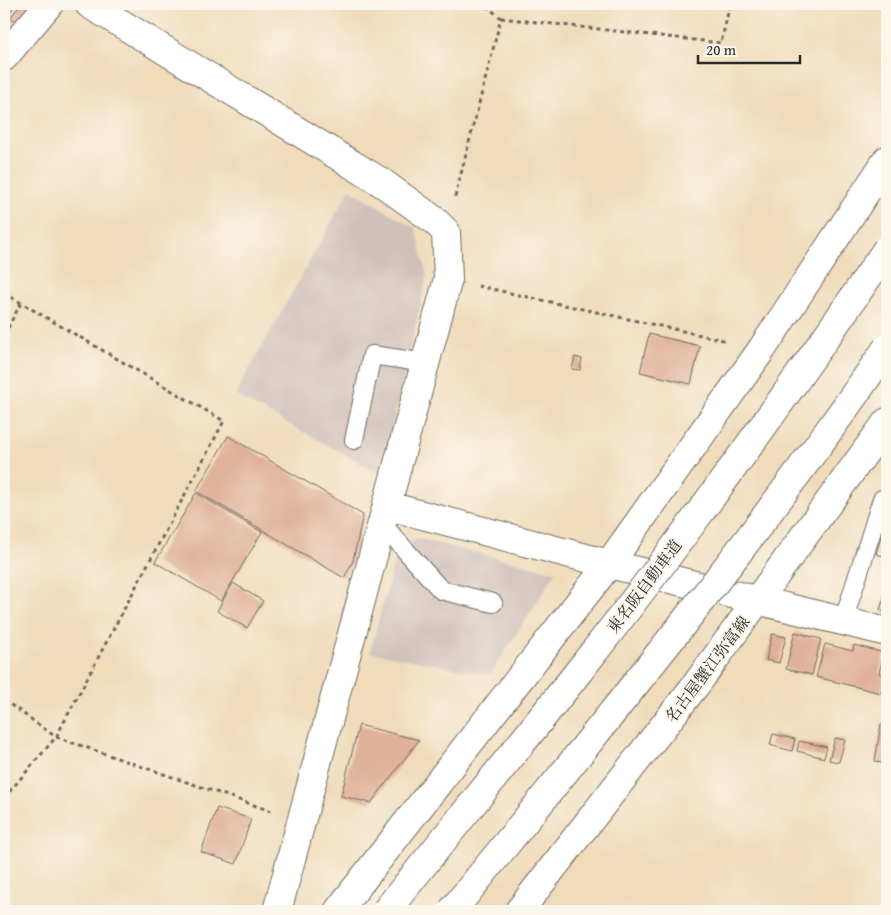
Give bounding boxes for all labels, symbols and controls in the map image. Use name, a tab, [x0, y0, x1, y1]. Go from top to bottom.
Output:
scale bar	[698, 32, 801, 64]
text: 20 m	[706, 39, 737, 60]
street label: 東名阪自動車道	[601, 534, 687, 638]
street label: 名古屋蟹江弥富線	[659, 611, 755, 727]

